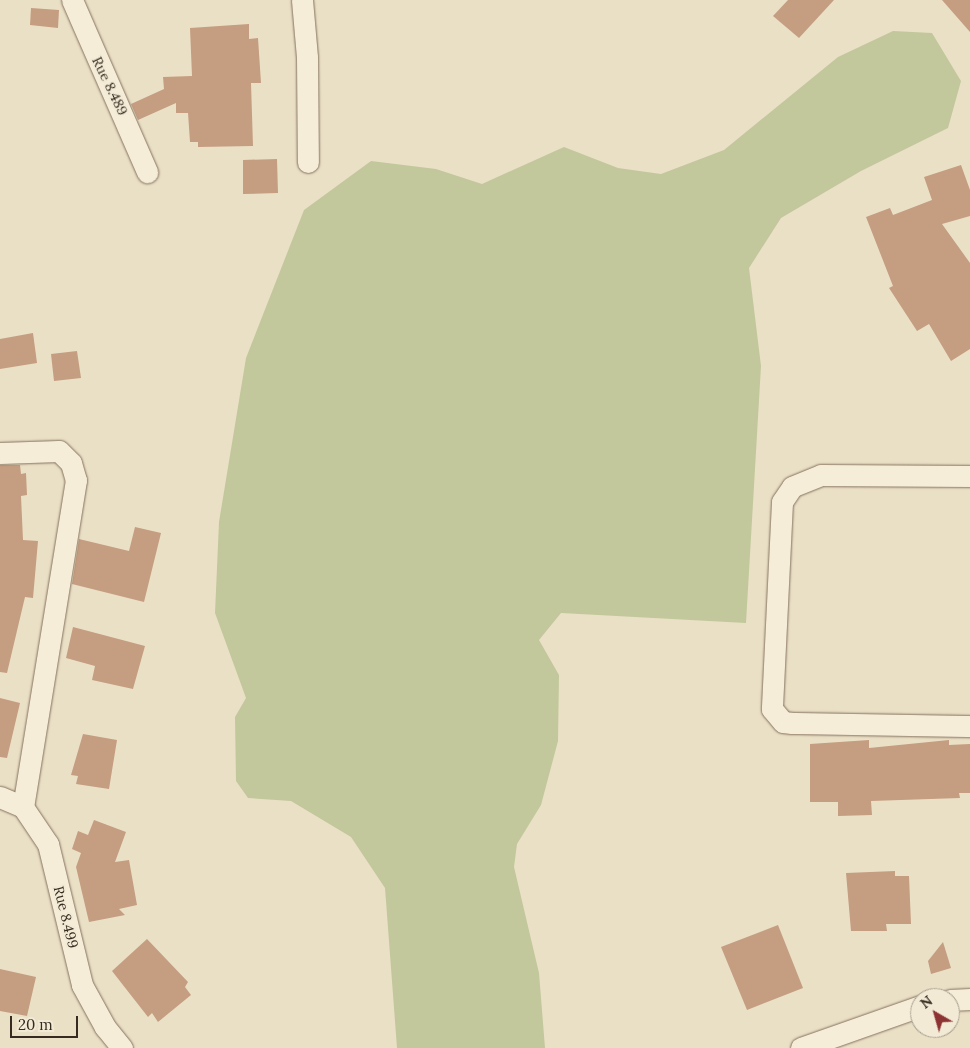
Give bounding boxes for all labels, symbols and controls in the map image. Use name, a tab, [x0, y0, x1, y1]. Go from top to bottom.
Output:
street label: Rue 8.489	[89, 54, 131, 118]
street label: Rue 8.499	[50, 884, 82, 950]
north arrow	[910, 988, 960, 1038]
text: N	[917, 992, 936, 1012]
scale bar	[12, 1006, 80, 1038]
text: 20 m	[18, 1015, 53, 1034]

